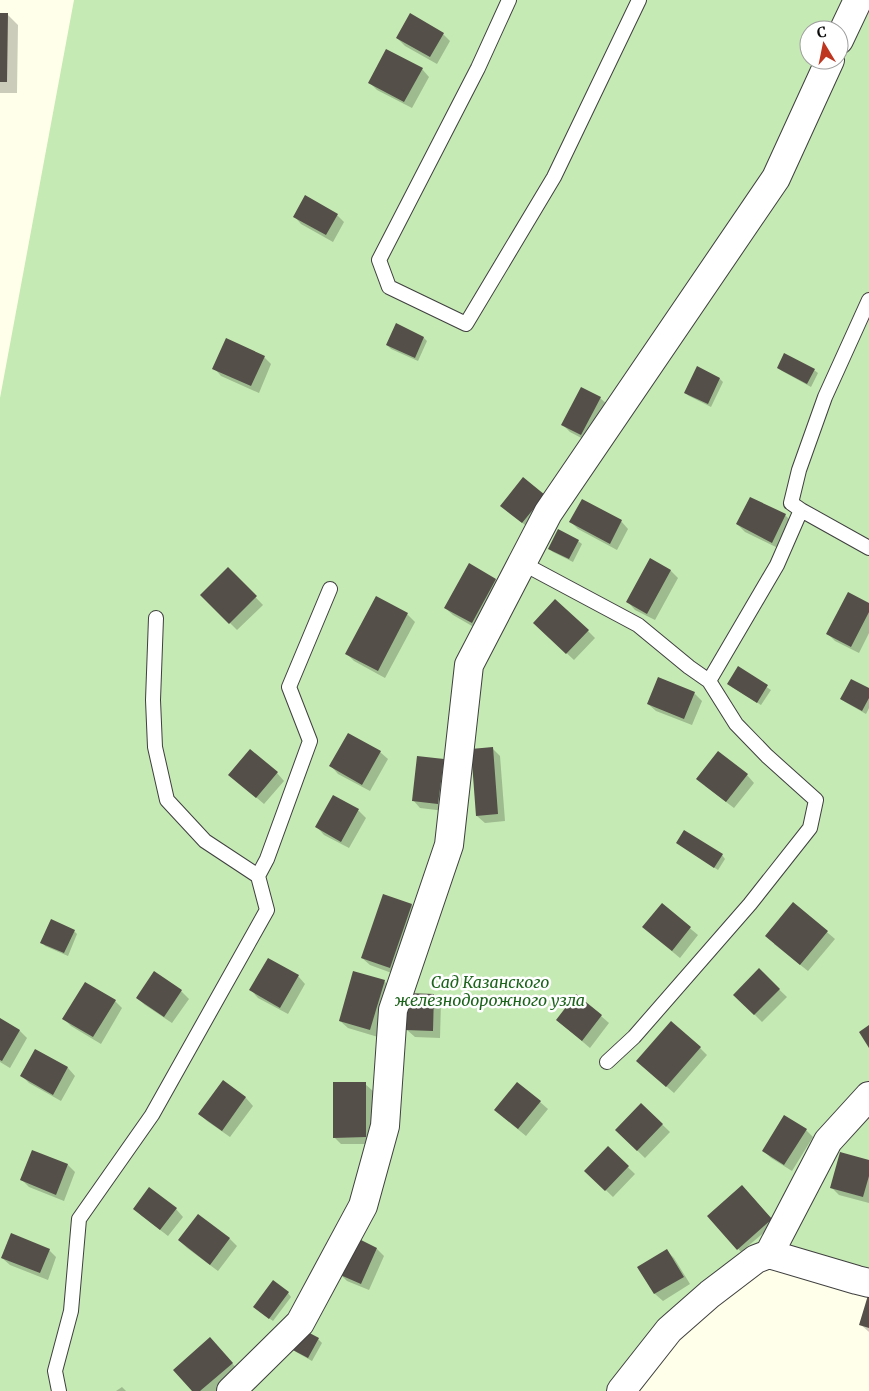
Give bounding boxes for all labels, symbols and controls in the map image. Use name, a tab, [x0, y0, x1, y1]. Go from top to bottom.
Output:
north arrow	[799, 20, 849, 70]
text: С	[816, 23, 828, 42]
park label: Сад Казанского железнодорожного узла	[394, 972, 585, 1010]

